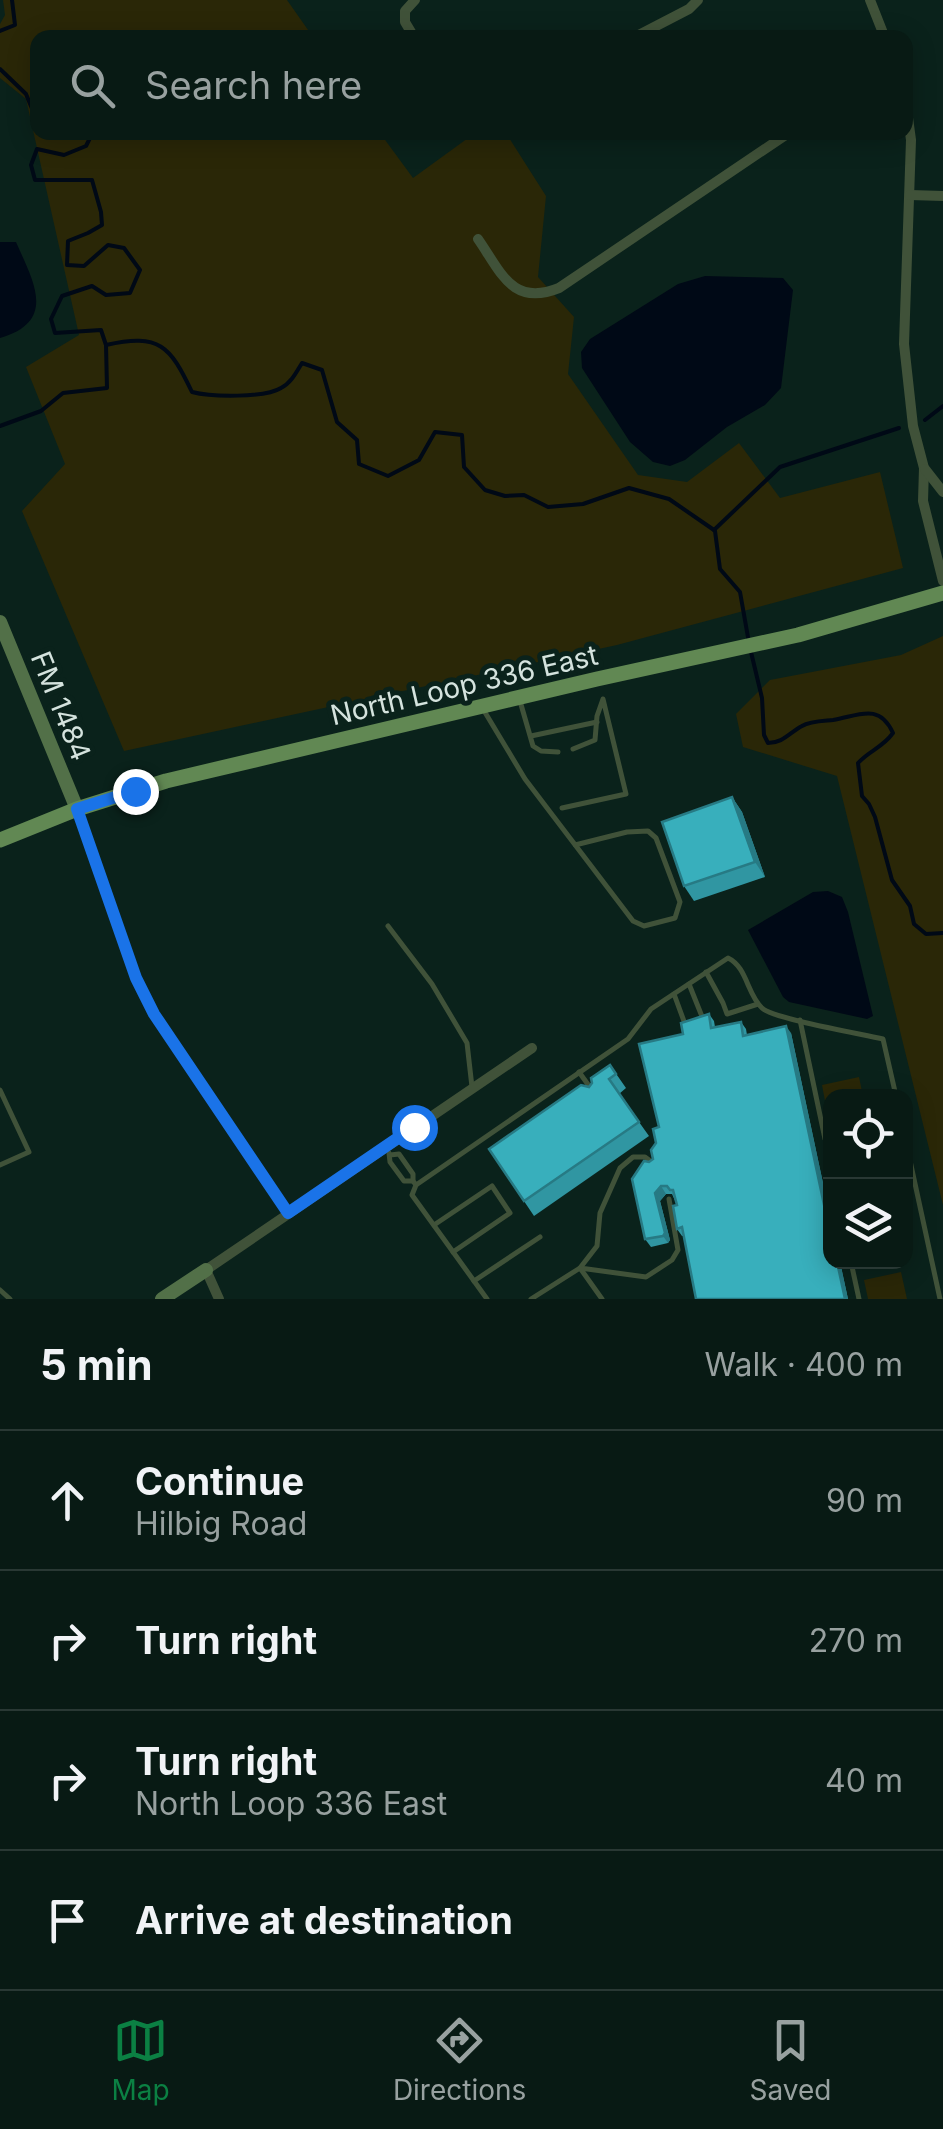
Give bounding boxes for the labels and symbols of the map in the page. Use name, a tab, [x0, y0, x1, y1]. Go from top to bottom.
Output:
street label: North Loop 336 East	[327, 638, 601, 732]
street label: FM 1484	[24, 647, 98, 765]
route end	[113, 769, 159, 815]
route start	[392, 1105, 438, 1151]

